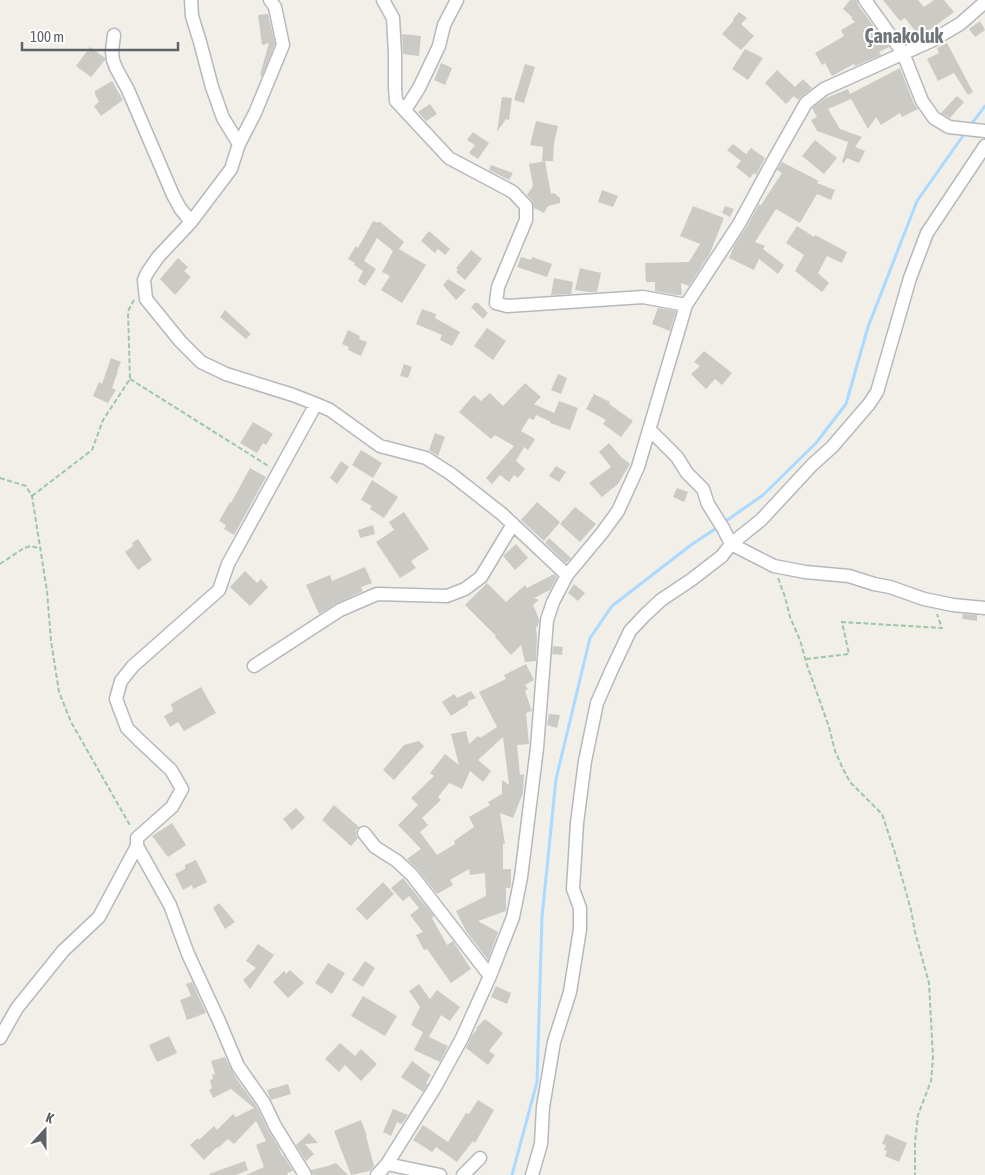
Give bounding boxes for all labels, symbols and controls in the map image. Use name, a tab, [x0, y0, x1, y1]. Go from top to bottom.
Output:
scale bar	[22, 20, 179, 52]
district label: Çanakoluk	[865, 24, 944, 47]
text: 100 m	[30, 28, 64, 45]
north arrow	[20, 1105, 70, 1155]
text: K	[44, 1109, 56, 1127]

